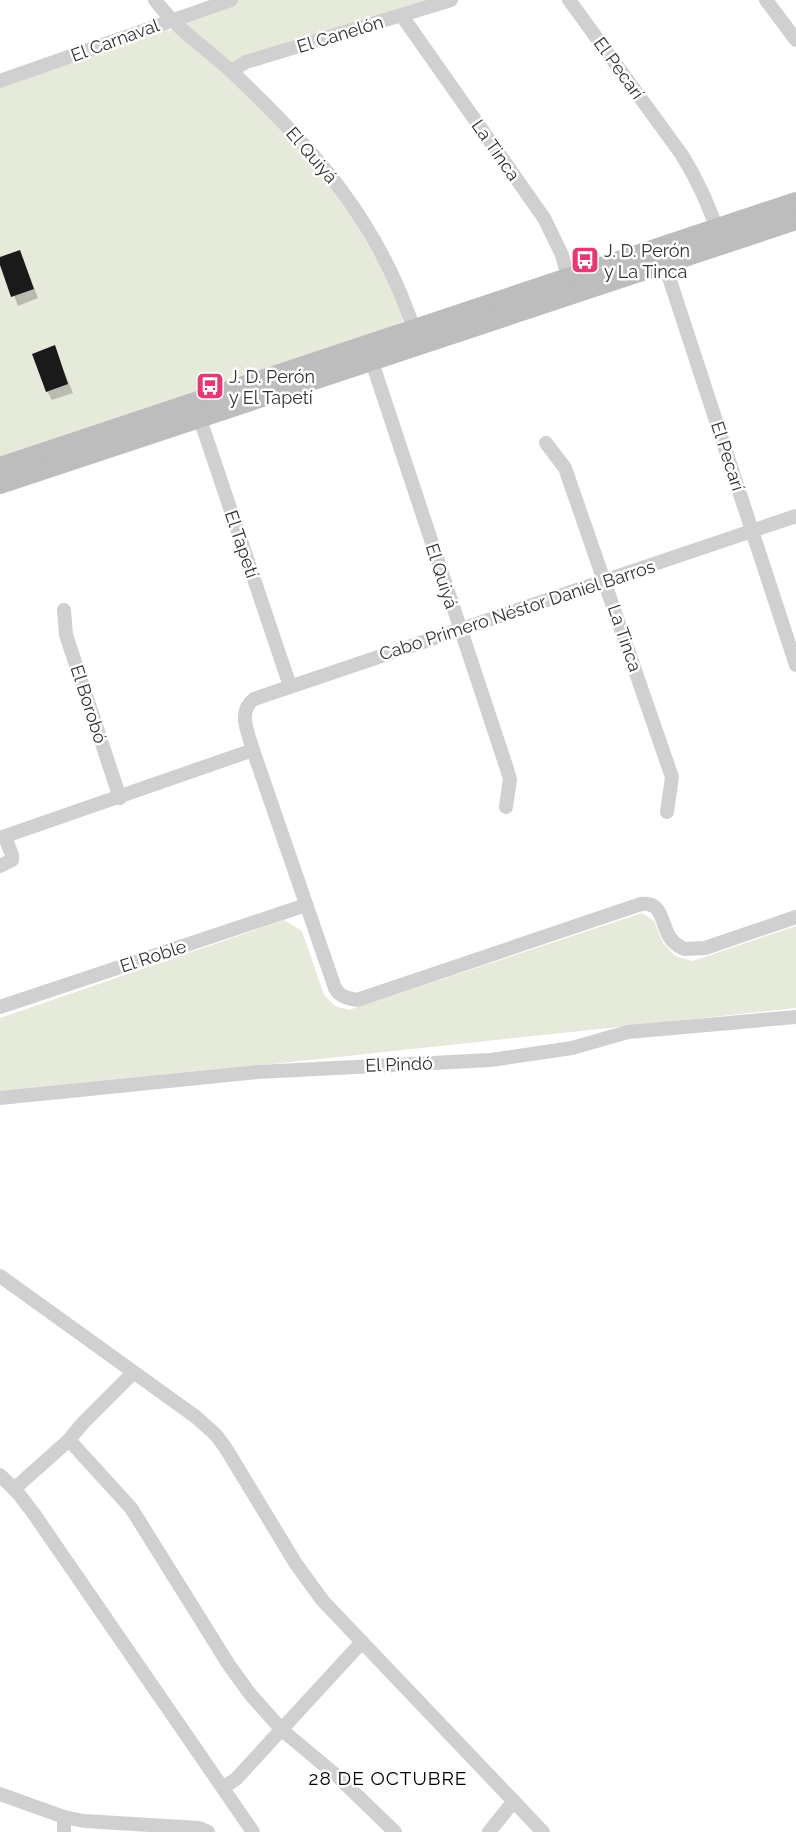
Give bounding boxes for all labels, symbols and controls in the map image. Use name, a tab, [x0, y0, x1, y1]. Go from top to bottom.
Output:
street label: El Canelón	[294, 11, 386, 57]
street label: El Carnaval	[68, 14, 162, 66]
street label: El Pecarí	[590, 33, 649, 103]
street label: La Tinca	[467, 116, 525, 184]
street label: El Quiyá	[282, 123, 342, 187]
place label: J. D. Perón y La Tinca	[604, 240, 690, 282]
bus stop icon: J. D. Perón y La Tinca	[570, 245, 600, 275]
place label: J. D. Perón y El Tapetí	[229, 366, 315, 408]
bus stop icon: J. D. Perón y El Tapetí	[195, 371, 225, 401]
street label: El Pecarí	[707, 419, 749, 493]
street label: El Tapetí	[221, 508, 263, 581]
street label: El Quiyá	[422, 541, 462, 611]
street label: Cabo Primero Néstor Daniel Barros	[377, 555, 658, 665]
street label: La Tinca	[604, 602, 646, 674]
street label: El Borobó	[66, 662, 112, 746]
street label: El Roble	[117, 935, 189, 977]
street label: El Pindó	[365, 1052, 433, 1076]
district label: 28 DE OCTUBRE	[309, 1767, 467, 1789]

